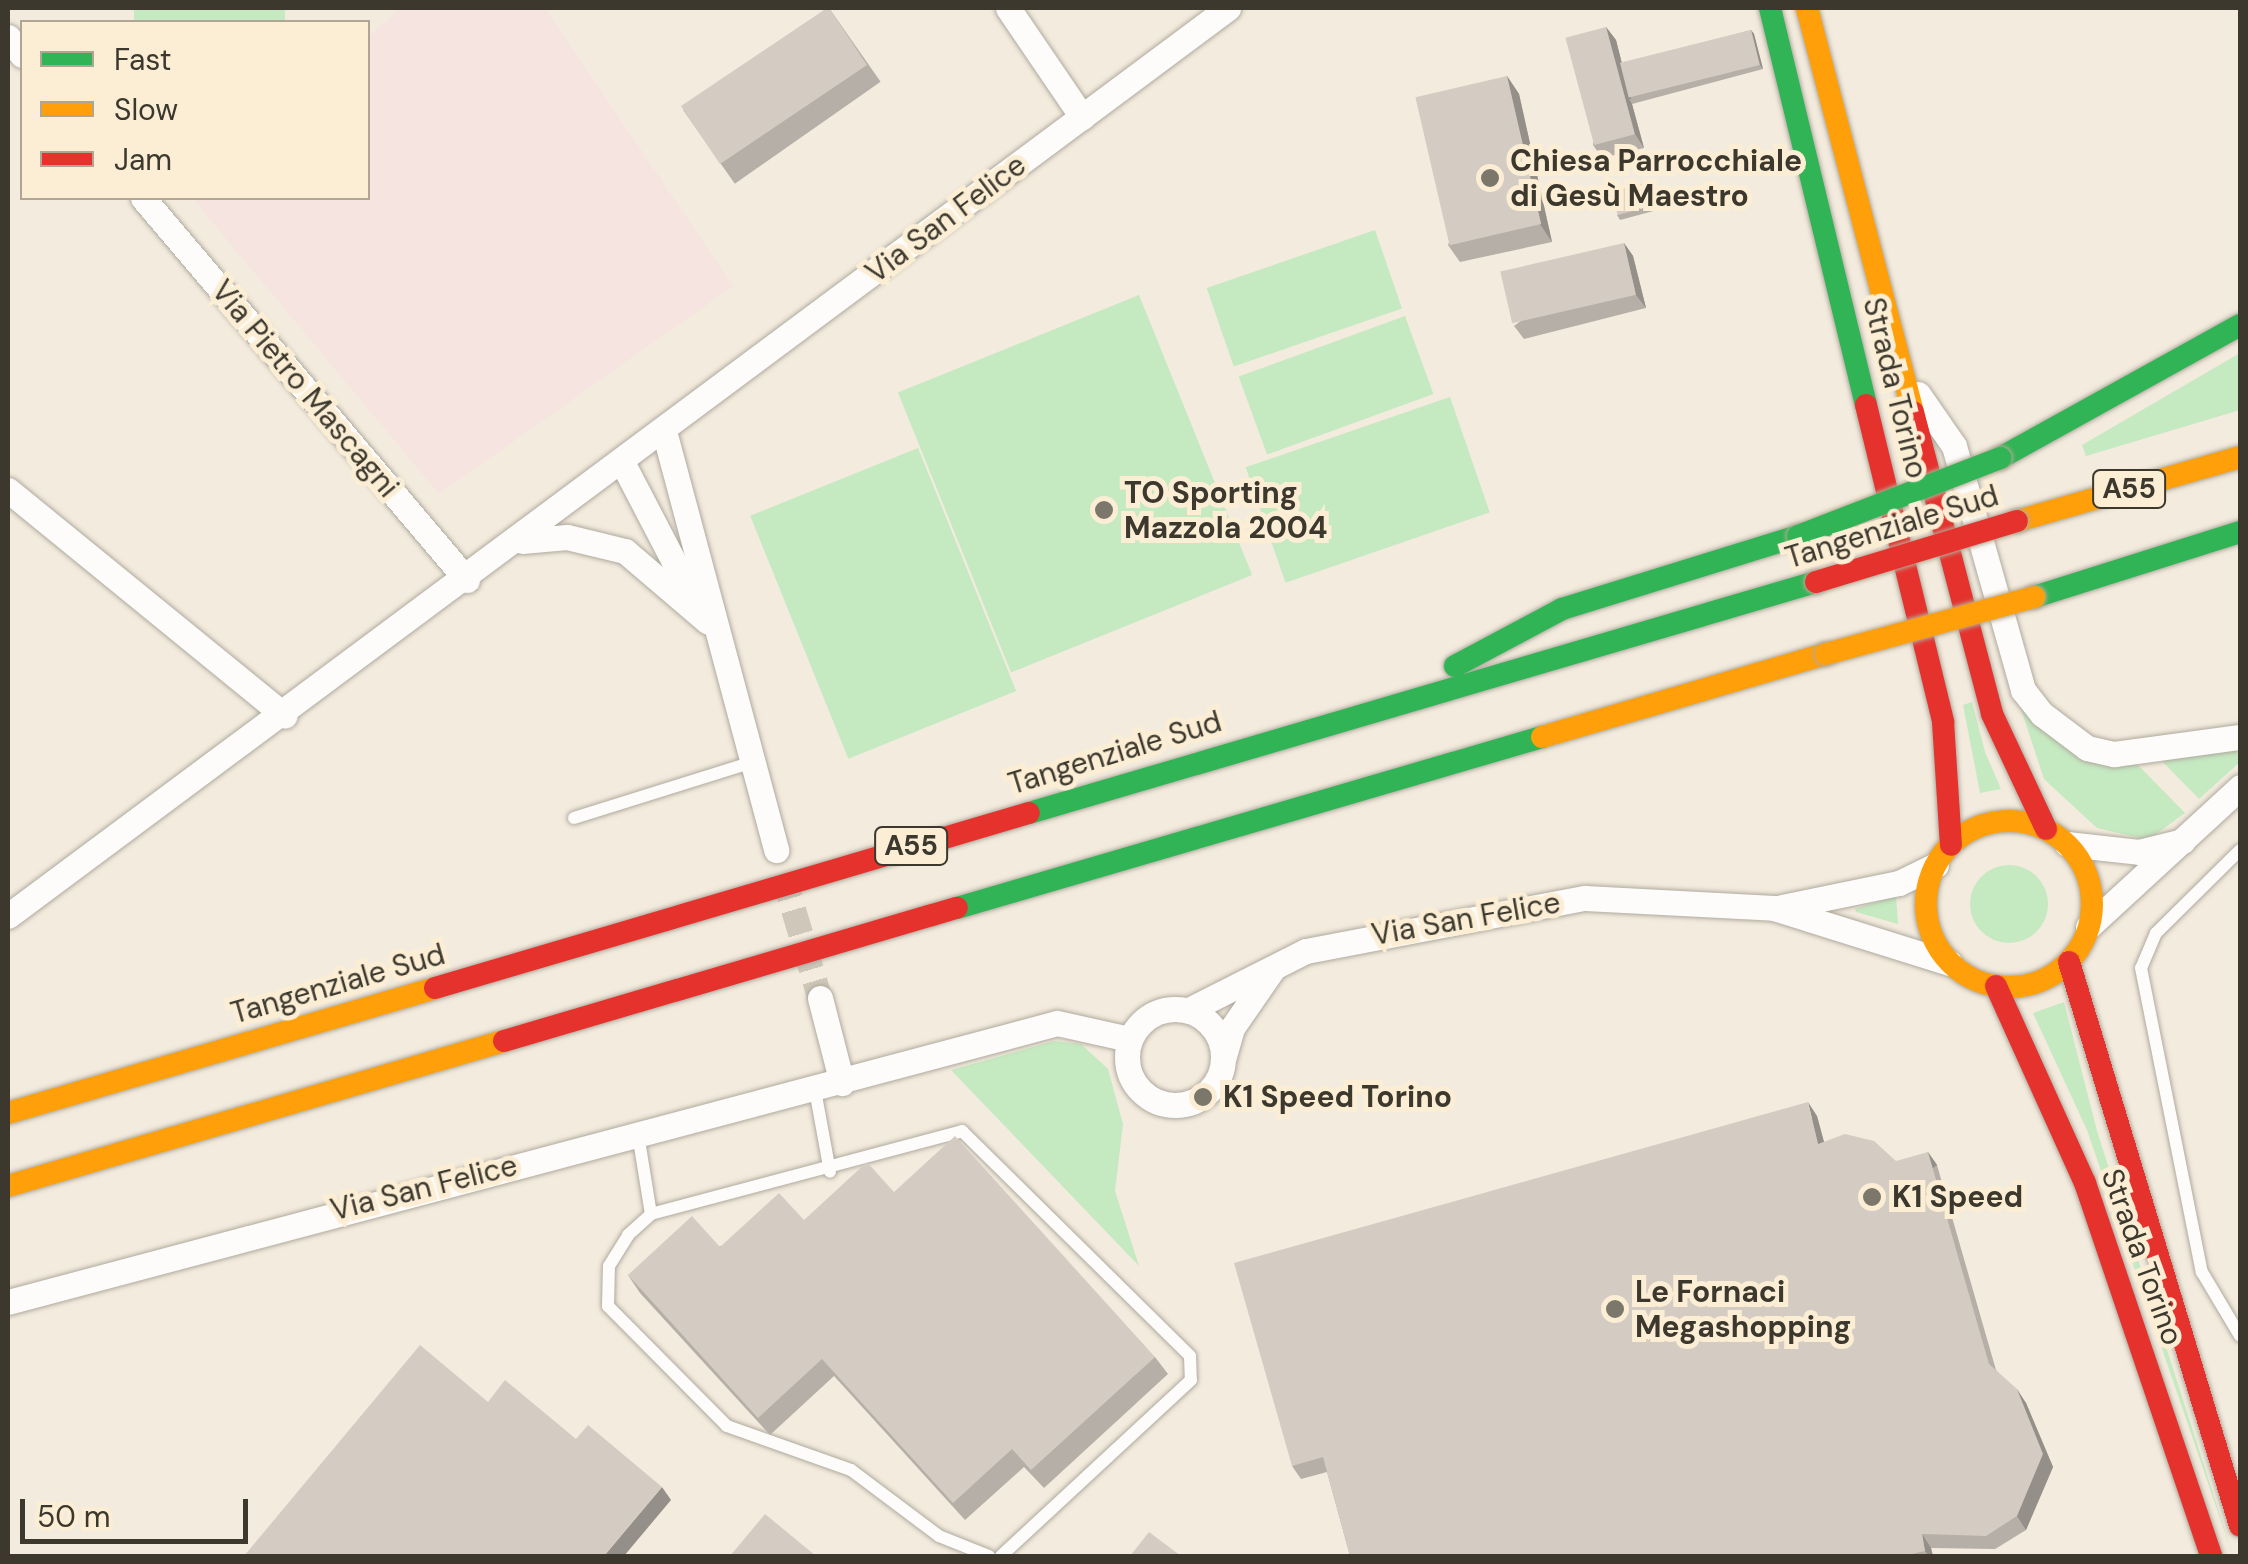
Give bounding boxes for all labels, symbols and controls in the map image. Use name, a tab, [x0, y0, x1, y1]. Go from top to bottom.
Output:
legend	[20, 20, 370, 200]
text: Fast	[114, 40, 172, 79]
text: Slow	[114, 90, 178, 129]
text: Jam	[114, 140, 172, 179]
place label: Chiesa Parrocchiale di Gesù Maestro	[1510, 143, 1802, 214]
street label: Via San Felice	[859, 147, 1033, 291]
marker: Chiesa Parrocchiale di Gesù Maestro	[1479, 167, 1501, 189]
street label: Via Pietro Mascagni	[204, 273, 406, 505]
street label: Strada Torino	[1855, 294, 1935, 482]
road number: A55	[2092, 466, 2166, 512]
place label: TO Sporting Mazzola 2004	[1124, 475, 1327, 546]
street label: Tangenziale Sud	[1781, 477, 2003, 577]
marker: TO Sporting Mazzola 2004	[1093, 499, 1115, 521]
street label: Tangenziale Sud	[1004, 703, 1226, 803]
road number: A55	[874, 823, 948, 869]
street label: Via San Felice	[1369, 885, 1563, 953]
street label: Tangenziale Sud	[227, 936, 449, 1032]
place label: K1 Speed Torino	[1223, 1079, 1452, 1115]
marker: K1 Speed Torino	[1192, 1086, 1214, 1108]
street label: Via San Felice	[327, 1147, 521, 1229]
street label: Strada Torino	[2093, 1164, 2191, 1350]
place label: K1 Speed	[1892, 1179, 2023, 1215]
marker: K1 Speed	[1861, 1186, 1883, 1208]
place label: Le Fornaci Megashopping	[1635, 1274, 1851, 1344]
marker: Le Fornaci Megashopping	[1604, 1298, 1626, 1320]
scale bar	[25, 1479, 252, 1541]
text: 50 m	[37, 1497, 111, 1536]

